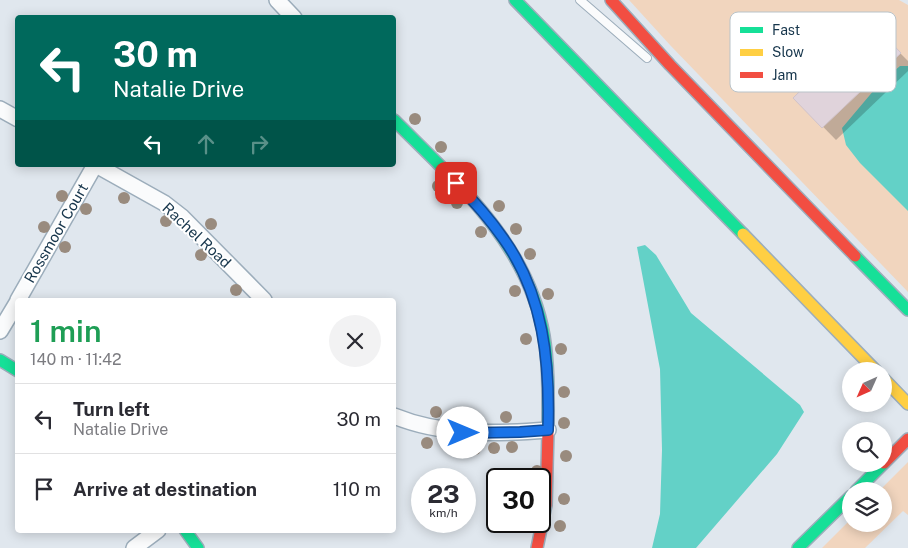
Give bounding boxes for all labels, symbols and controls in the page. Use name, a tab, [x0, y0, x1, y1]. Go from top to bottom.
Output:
legend	[730, 12, 896, 92]
text: Fast	[772, 22, 800, 38]
text: 30 m	[113, 34, 198, 75]
icon: left	[30, 35, 95, 100]
text: Slow	[772, 44, 804, 60]
text: Jam	[772, 67, 797, 83]
text: Natalie Drive	[113, 76, 244, 102]
icon: left	[139, 130, 167, 158]
icon: ahead	[192, 130, 220, 158]
icon: right	[245, 130, 273, 158]
pin	[435, 162, 477, 204]
icon: arrive	[442, 169, 470, 197]
street label: Rossmoor Court	[21, 180, 91, 286]
street label: Rachel Road	[159, 199, 235, 271]
text: 1 min	[30, 313, 101, 349]
button: close	[329, 315, 381, 367]
text: 140 m · 11:42	[30, 350, 122, 369]
north arrow	[842, 362, 892, 412]
map controls	[842, 362, 892, 532]
text: Turn left	[73, 398, 150, 420]
icon: left	[30, 405, 58, 433]
position arrow	[436, 406, 488, 458]
text: 30 m	[336, 408, 381, 430]
text: Natalie Drive	[73, 420, 168, 439]
button: search	[842, 422, 892, 472]
speed limit sign: 30	[486, 468, 551, 533]
icon: arrive	[30, 475, 58, 503]
text: Arrive at destination	[73, 478, 257, 500]
text: 110 m	[333, 478, 381, 500]
text: 23	[427, 479, 460, 509]
button: layers	[842, 482, 892, 532]
text: km/h	[429, 506, 458, 520]

